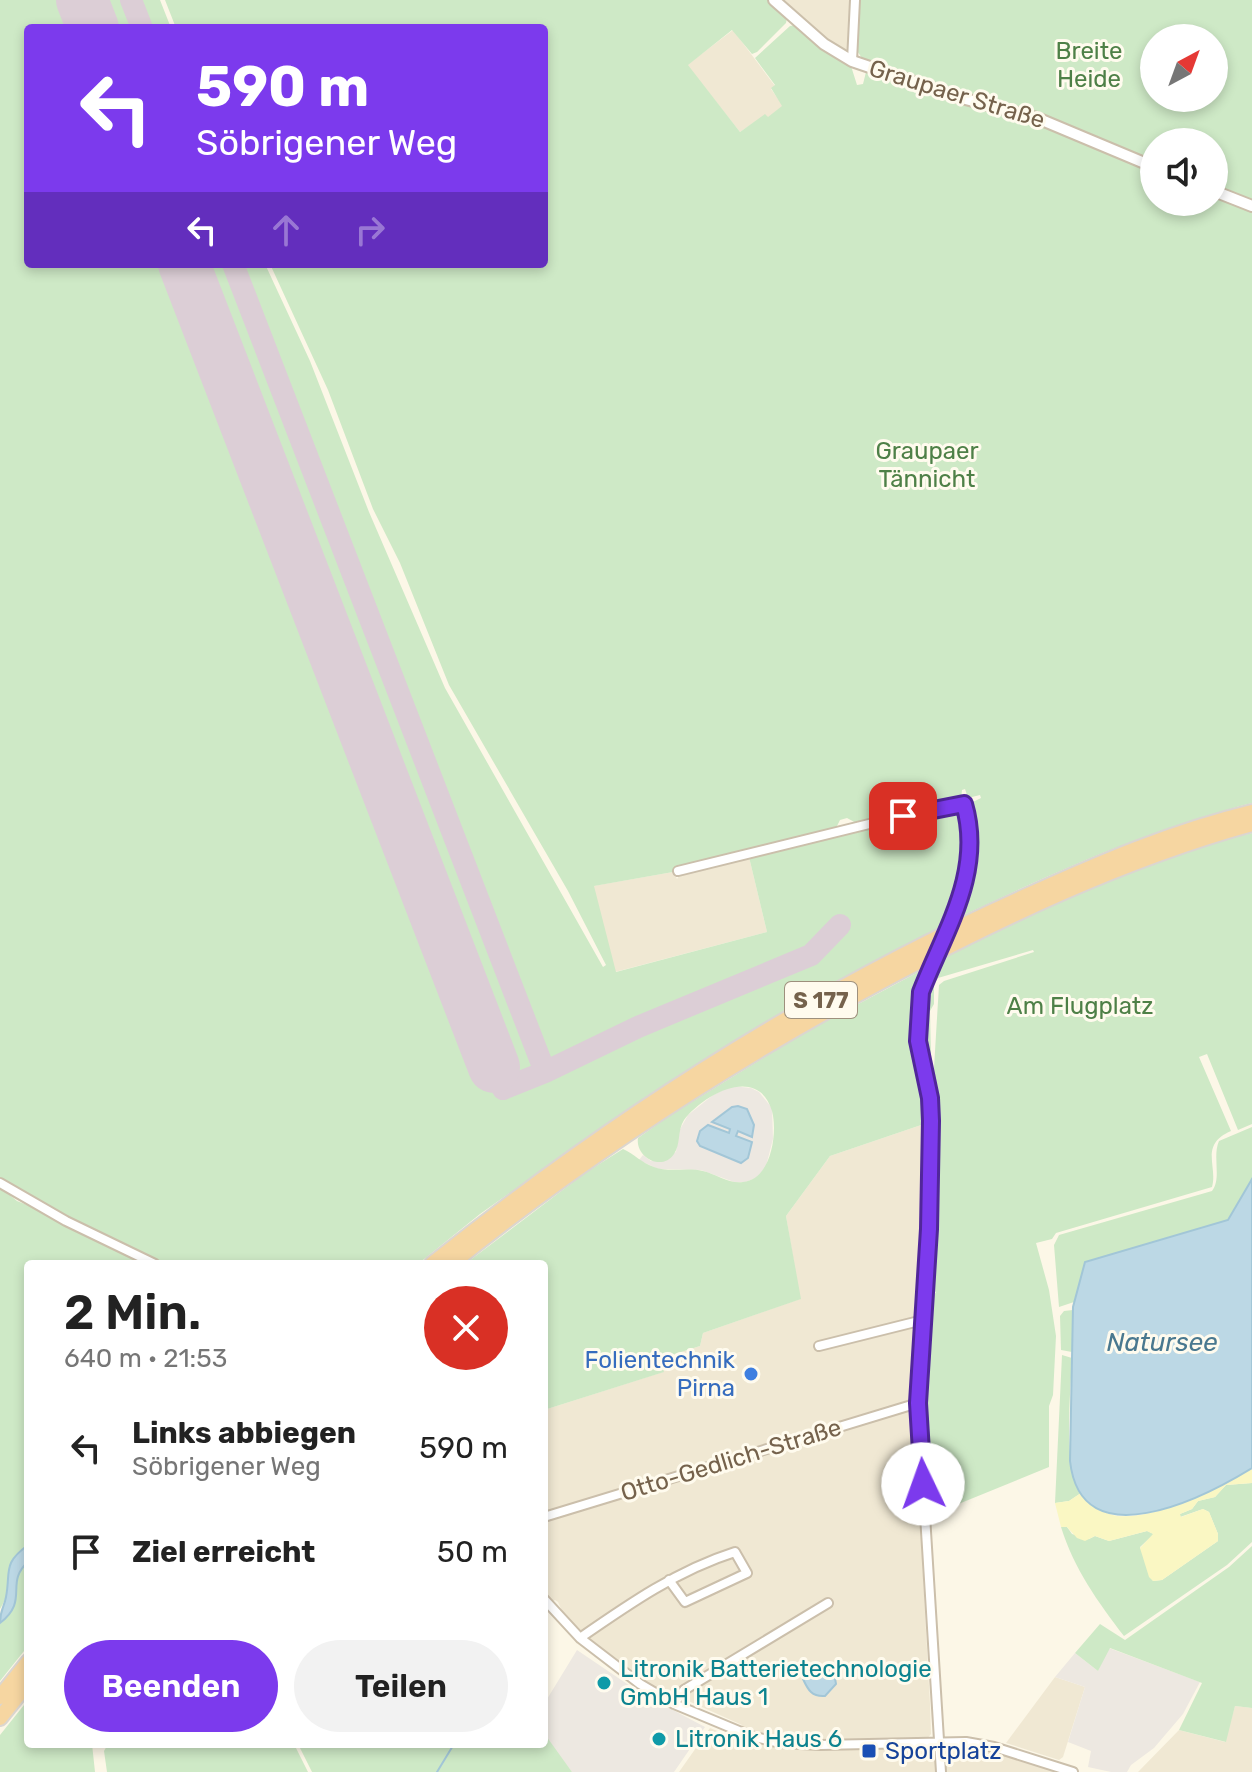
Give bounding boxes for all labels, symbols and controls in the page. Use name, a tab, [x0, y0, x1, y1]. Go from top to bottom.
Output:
north arrow	[1140, 24, 1228, 112]
map controls	[1140, 24, 1228, 216]
park label: Breite Heide	[1056, 37, 1123, 93]
text: 590 m	[196, 54, 369, 120]
street label: Graupaer Straße	[866, 54, 1048, 134]
icon: left	[64, 56, 168, 160]
text: Söbrigener Weg	[196, 121, 457, 164]
button: sound	[1140, 128, 1228, 216]
icon: left	[180, 208, 224, 252]
icon: ahead	[264, 208, 308, 252]
icon: right	[348, 208, 392, 252]
park label: Graupaer Tännicht	[875, 437, 979, 493]
pin	[869, 782, 937, 850]
icon: arrive	[881, 794, 925, 838]
road number: S 177	[785, 982, 857, 1018]
park label: Am Flugplatz	[1007, 992, 1153, 1020]
text: 2 Min.	[64, 1284, 201, 1341]
button: close	[424, 1286, 508, 1370]
water label: Natursee	[1106, 1327, 1218, 1358]
text: 640 m · 21:53	[64, 1343, 227, 1374]
place label: Folientechnik Pirna	[585, 1346, 736, 1402]
marker: Folientechnik Pirna	[742, 1365, 760, 1383]
street label: Otto-Gedlich-Straße	[617, 1413, 845, 1507]
text: Links abbiegen	[132, 1415, 356, 1451]
icon: left	[64, 1426, 108, 1470]
text: 590 m	[419, 1430, 508, 1466]
position arrow	[881, 1442, 965, 1526]
text: Söbrigener Weg	[132, 1451, 321, 1482]
icon: arrive	[64, 1530, 108, 1574]
text: Ziel erreicht	[132, 1534, 315, 1570]
text: 50 m	[437, 1534, 508, 1570]
button: Beenden	[64, 1640, 278, 1732]
button: Teilen	[294, 1640, 508, 1732]
place label: Litronik Batterietechnologie GmbH Haus 1	[620, 1655, 932, 1711]
marker: Litronik Batterietechnologie GmbH Haus 1	[595, 1674, 613, 1692]
place label: Litronik Haus 6	[675, 1725, 842, 1753]
marker: Litronik Haus 6	[650, 1730, 668, 1748]
place label: Sportplatz	[885, 1737, 1001, 1765]
marker: Sportplatz	[860, 1742, 878, 1760]

